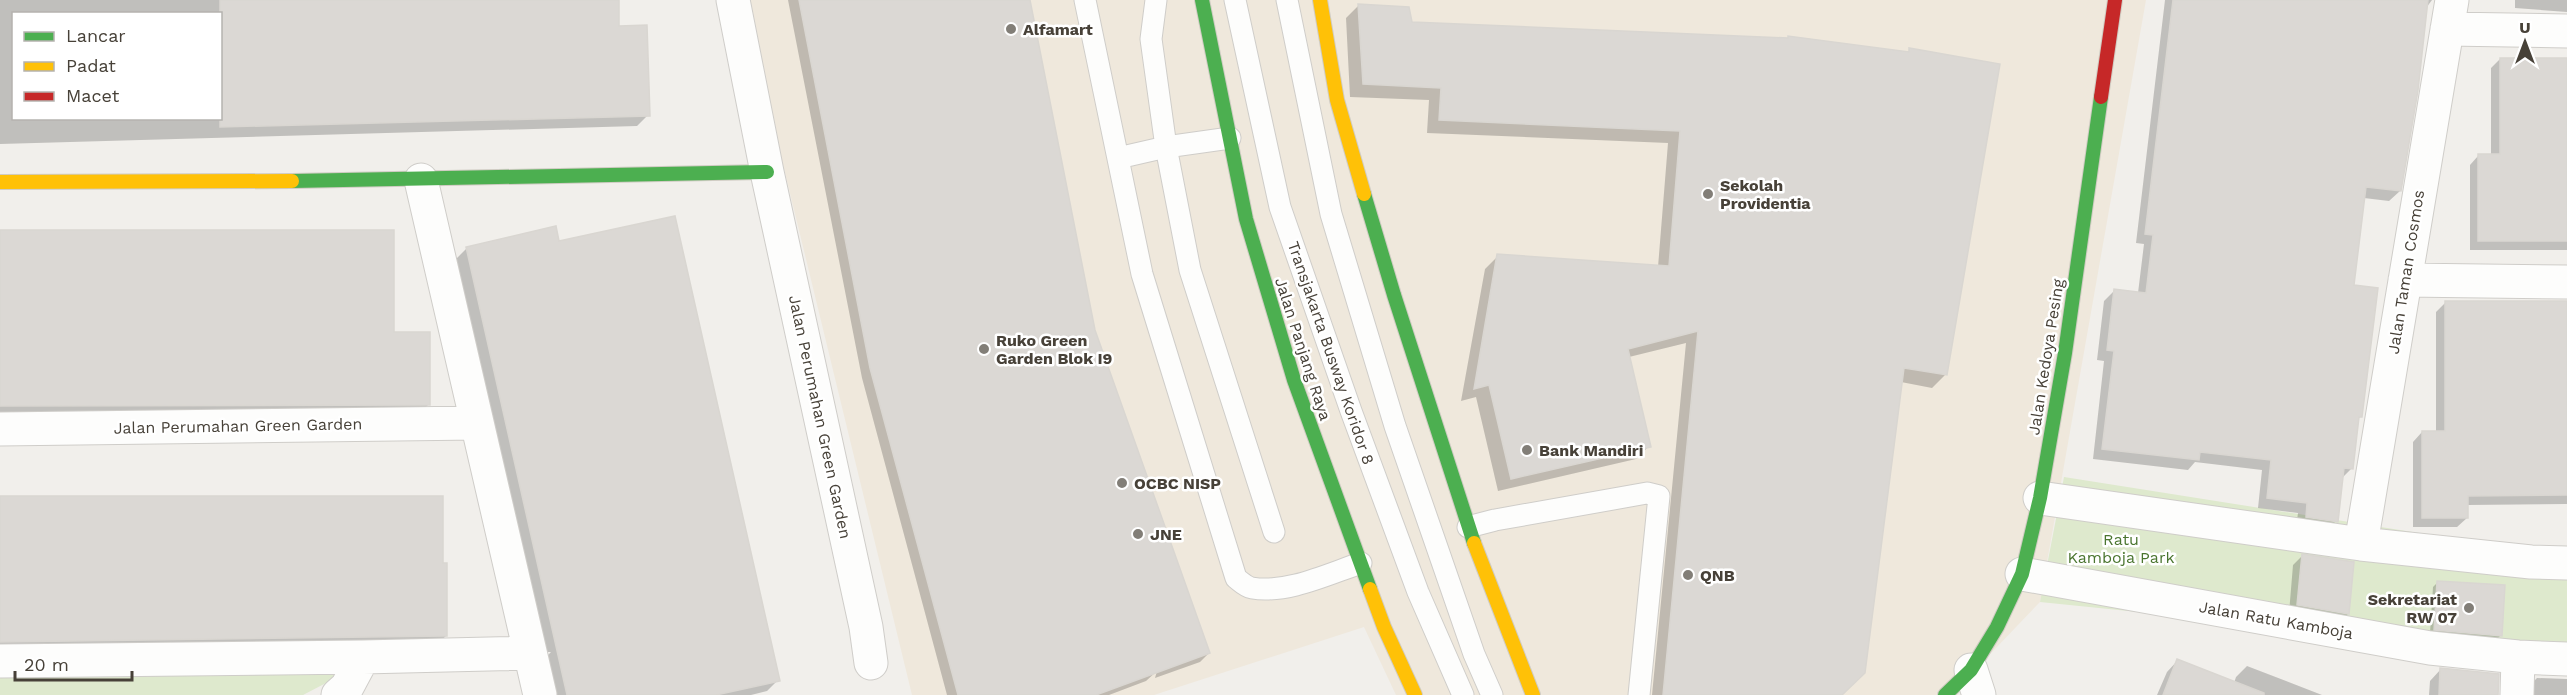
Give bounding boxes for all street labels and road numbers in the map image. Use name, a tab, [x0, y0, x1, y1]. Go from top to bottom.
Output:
street label: Jalan Taman Cosmos	[2384, 189, 2428, 355]
street label: Transjakarta Busway Koridor 8	[1284, 239, 1378, 467]
street label: Jalan Panjang Raya	[1271, 275, 1335, 423]
street label: Jalan Kedoya Pesing	[2024, 277, 2068, 436]
street label: Jalan Perumahan Green Garden	[785, 293, 855, 541]
street label: Jalan Perumahan Green Garden	[113, 414, 363, 438]
street label: Jalan Ratu Kamboja	[2197, 597, 2355, 643]

